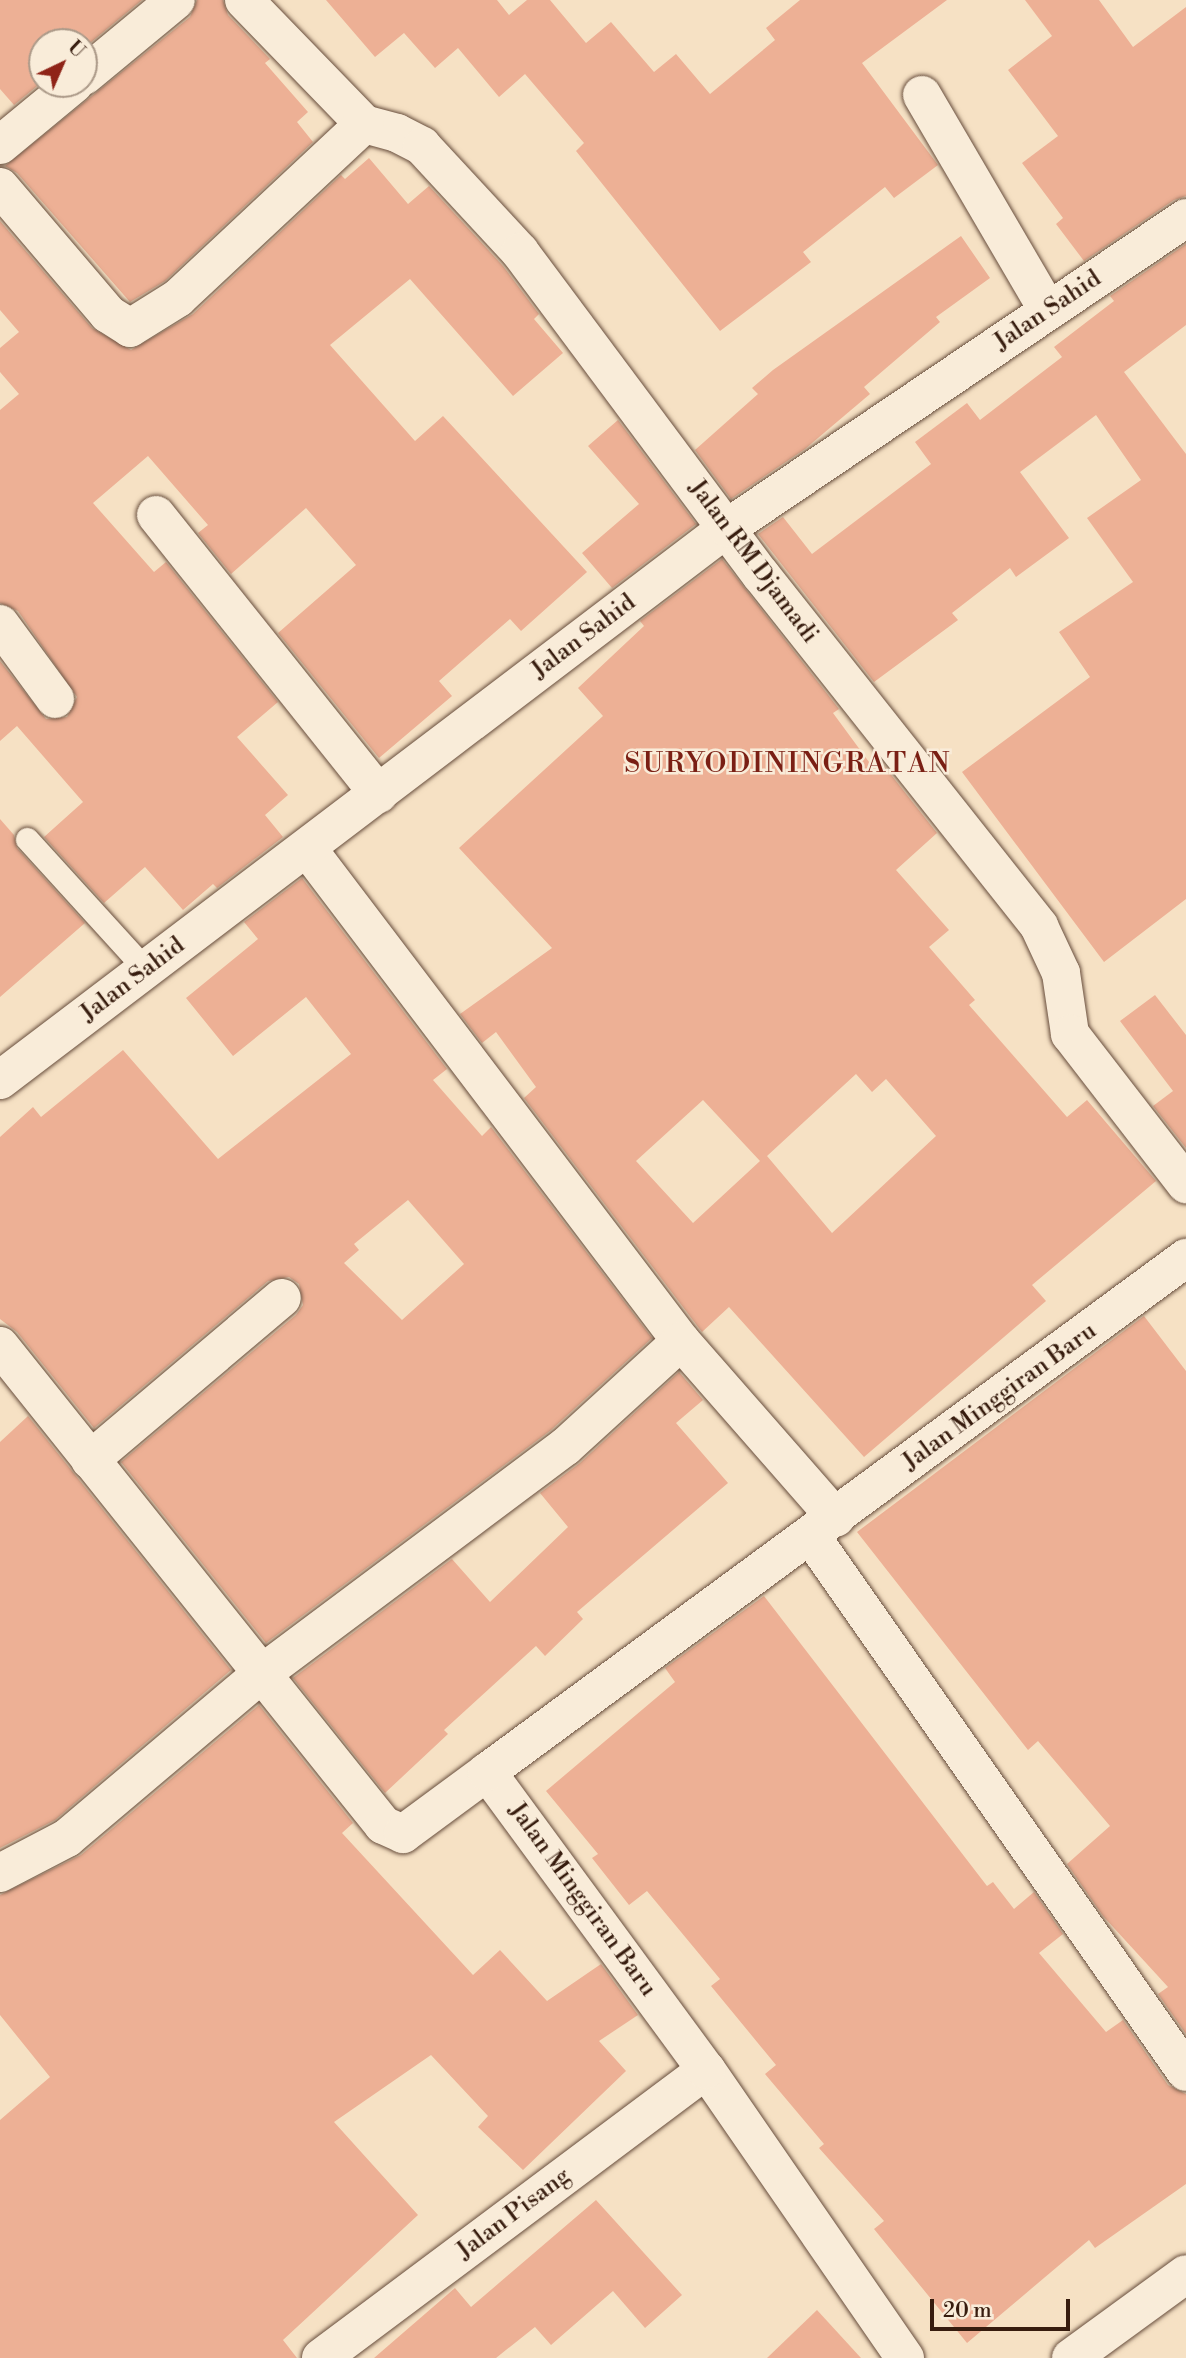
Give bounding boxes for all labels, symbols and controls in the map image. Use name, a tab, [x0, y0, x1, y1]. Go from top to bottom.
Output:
north arrow	[28, 28, 98, 98]
text: U	[63, 36, 90, 63]
street label: Jalan Sahid	[989, 265, 1107, 357]
street label: Jalan RM Djamadi	[682, 475, 824, 649]
street label: Jalan Sahid	[526, 589, 642, 685]
district label: SURYODININGRATAN	[626, 747, 950, 781]
street label: Jalan Sahid	[75, 932, 191, 1028]
street label: Jalan Minggiran Baru	[898, 1317, 1102, 1477]
street label: Jalan Minggiran Baru	[502, 1798, 662, 2002]
street label: Jalan Pisang	[452, 2162, 576, 2266]
scale bar	[934, 2284, 1074, 2328]
text: 20 m	[943, 2298, 992, 2324]

